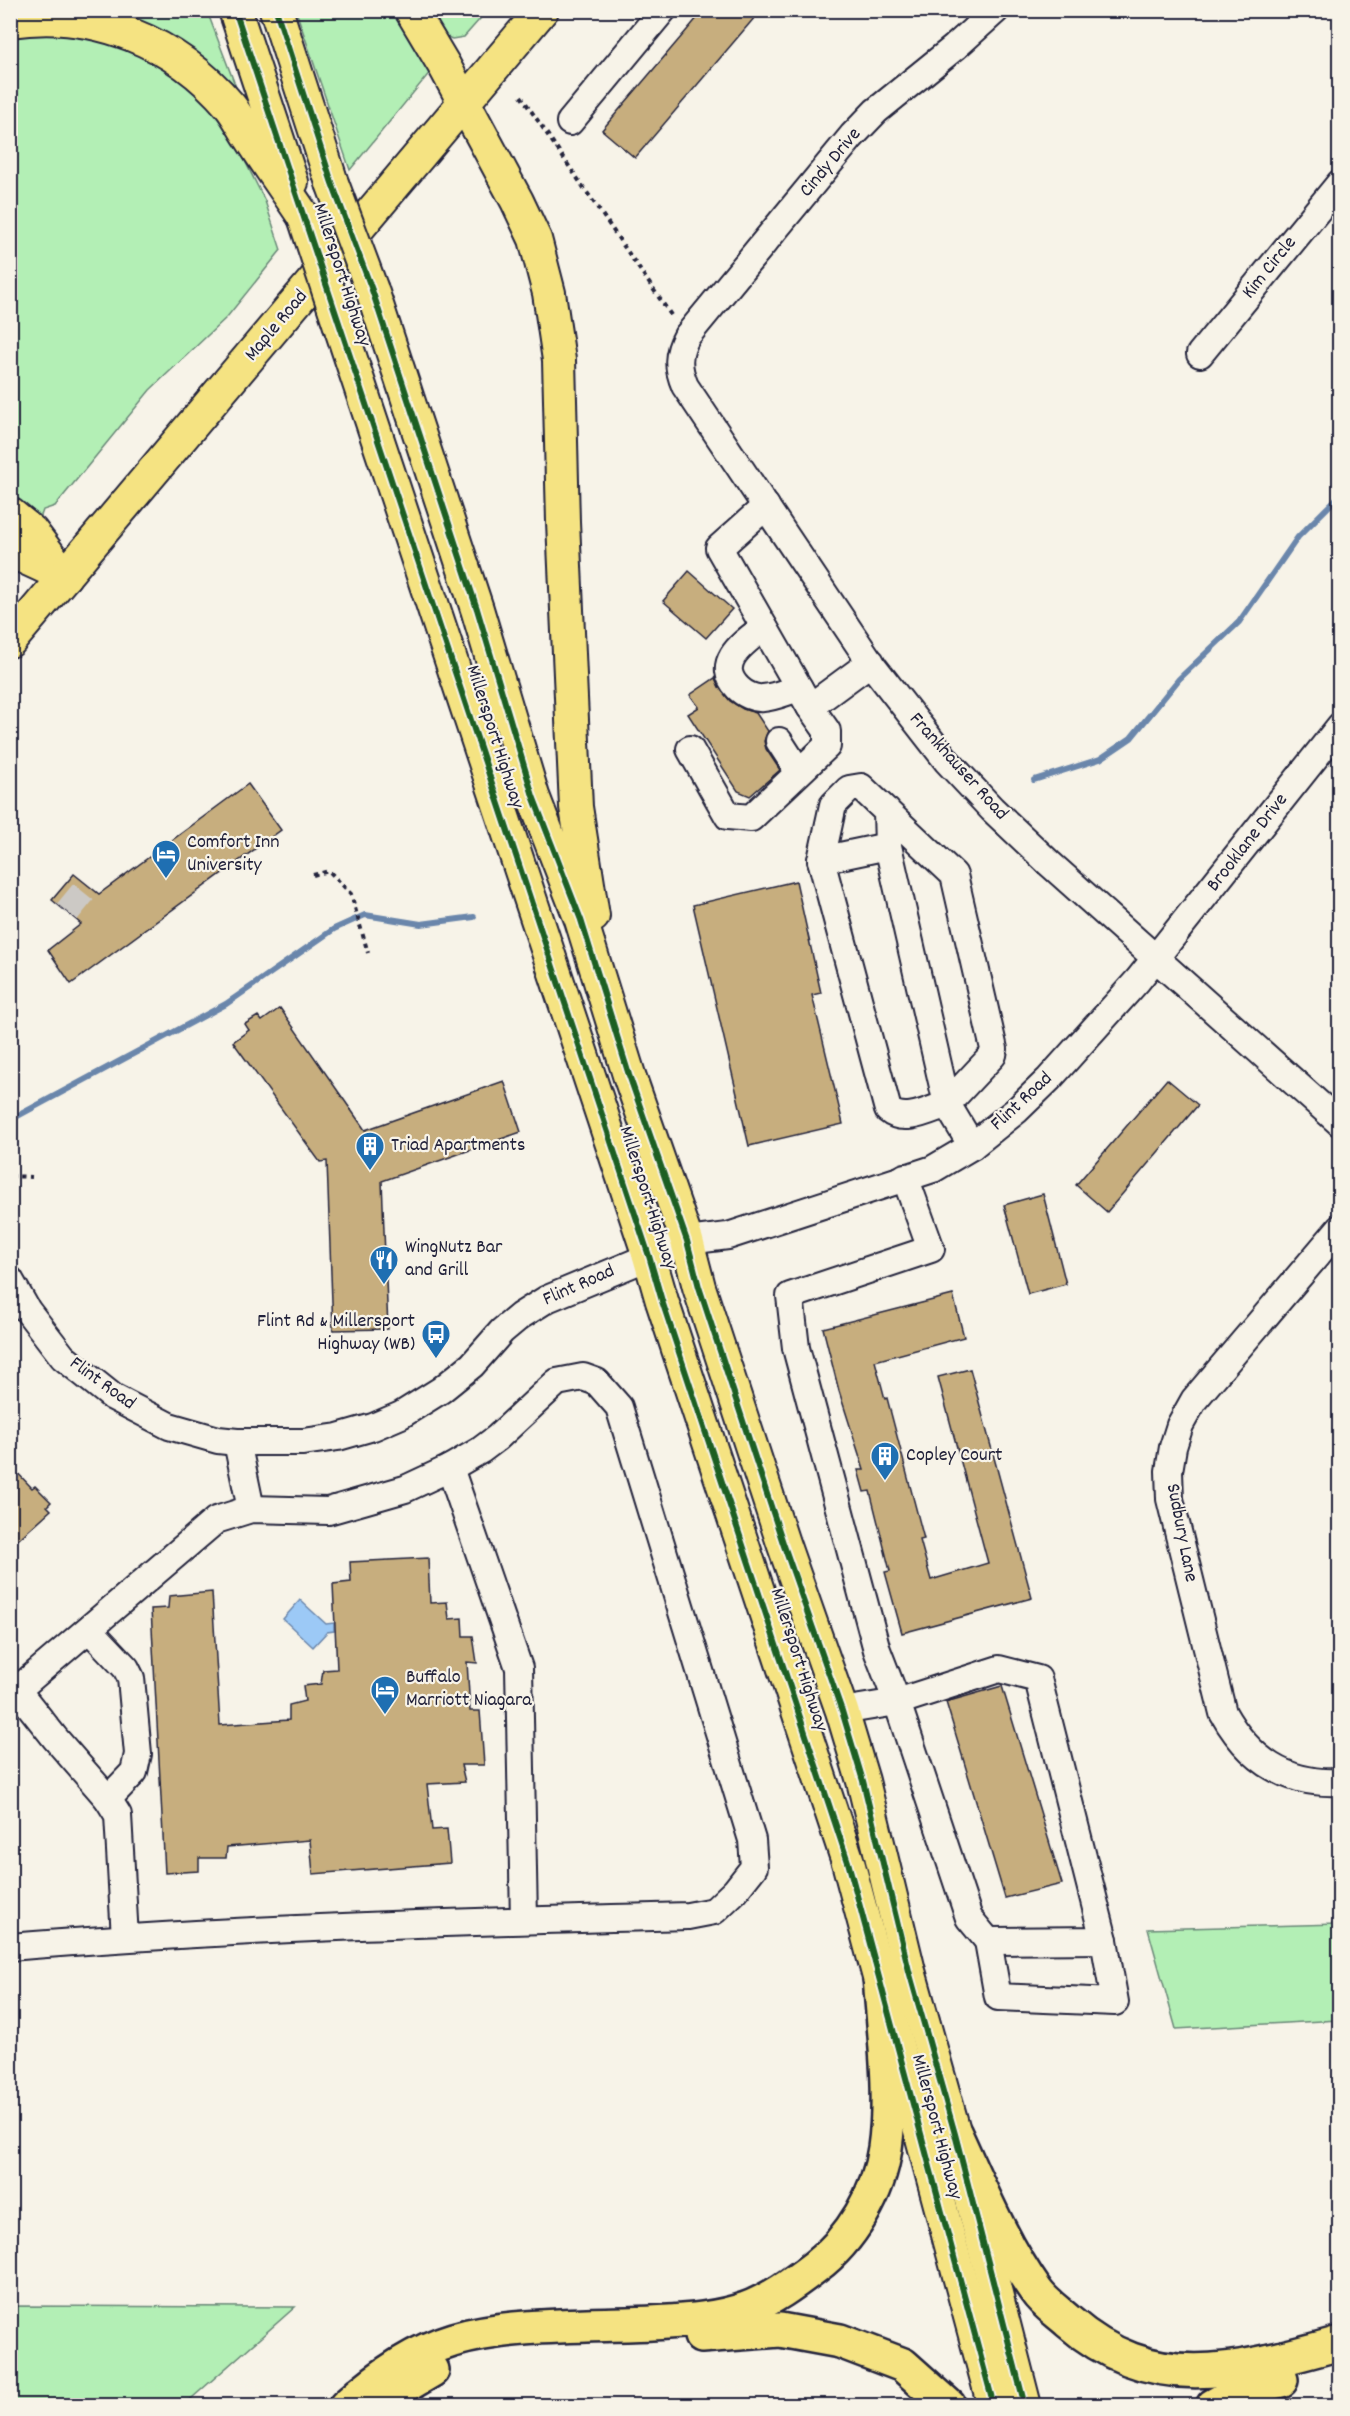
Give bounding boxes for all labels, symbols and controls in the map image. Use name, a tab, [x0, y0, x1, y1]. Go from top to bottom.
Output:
street label: Cindy Drive	[793, 122, 869, 204]
street label: Millersport Highway	[305, 200, 378, 351]
street label: Kim Circle	[1236, 230, 1304, 305]
street label: Maple Road	[239, 284, 315, 368]
street label: Millersport Highway	[458, 662, 531, 813]
street label: Frankhauser Road	[902, 707, 1014, 827]
street label: Brooklane Drive	[1201, 788, 1296, 898]
place label: Comfort Inn University	[187, 829, 280, 880]
hotel icon: Comfort Inn University	[150, 838, 182, 880]
street label: Flint Road	[985, 1066, 1059, 1138]
street label: Millersport Highway	[611, 1123, 684, 1274]
building icon: Triad Apartments	[354, 1130, 386, 1172]
place label: Triad Apartments	[391, 1132, 525, 1160]
place label: WingNutz Bar and Grill	[405, 1234, 503, 1285]
restaurant icon: WingNutz Bar and Grill	[368, 1244, 400, 1286]
street label: Flint Road	[539, 1258, 619, 1314]
place label: Flint Rd & Millersport Highway (WB)	[257, 1308, 415, 1359]
bus stop icon: Flint Rd & Millersport Highway (WB)	[420, 1318, 452, 1360]
street label: Flint Road	[63, 1350, 141, 1418]
building icon: Copley Court	[869, 1440, 901, 1482]
place label: Copley Court	[906, 1442, 1002, 1470]
street label: Sudbury Lane	[1158, 1481, 1204, 1585]
street label: Millersport Highway	[762, 1585, 835, 1736]
place label: Buffalo Marriott Niagara	[406, 1664, 532, 1715]
hotel icon: Buffalo Marriott Niagara	[369, 1674, 401, 1716]
street label: Millersport Highway	[903, 2051, 969, 2204]

